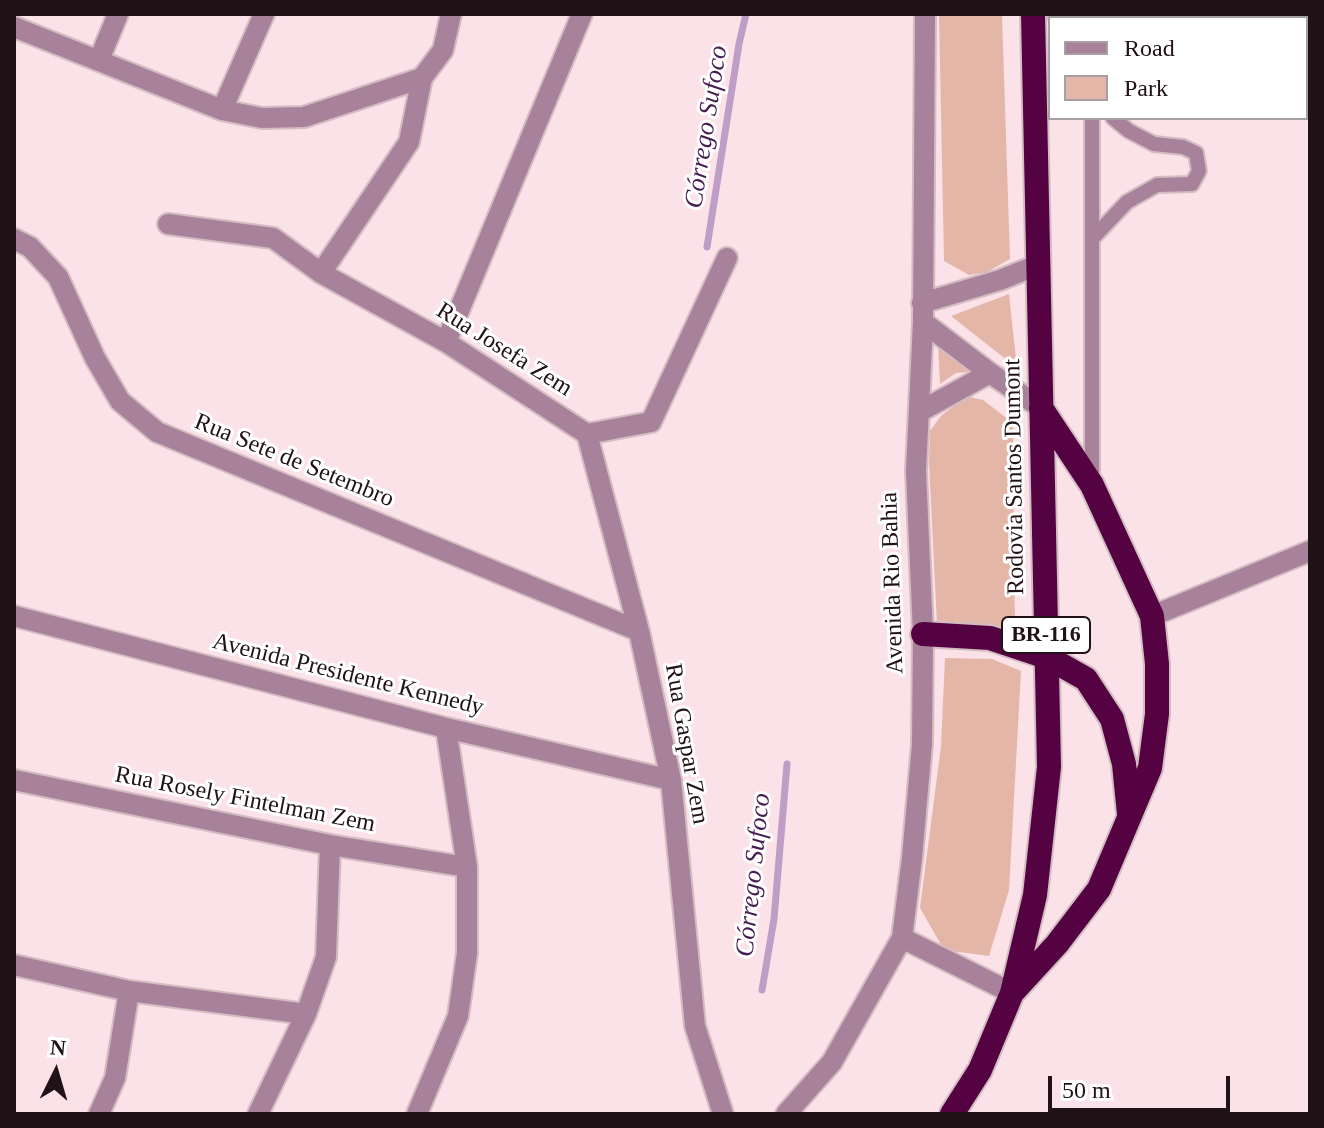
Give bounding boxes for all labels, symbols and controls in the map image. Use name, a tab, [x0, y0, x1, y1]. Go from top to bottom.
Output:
legend	[1048, 16, 1308, 120]
text: Road	[1124, 35, 1175, 61]
water label: Córrego Sufoco	[679, 43, 735, 211]
text: Park	[1124, 75, 1168, 101]
street label: Rua Josefa Zem	[431, 297, 577, 403]
street label: Rodovia Santos Dumont	[999, 359, 1031, 595]
street label: Rua Sete de Setembro	[190, 408, 398, 514]
street label: Avenida Rio Bahia	[875, 491, 911, 675]
road number: BR-116	[1002, 617, 1090, 653]
street label: Avenida Presidente Kennedy	[210, 627, 486, 723]
street label: Rua Gaspar Zem	[658, 661, 714, 827]
street label: Rua Rosely Fintelman Zem	[112, 761, 378, 839]
water label: Córrego Sufoco	[730, 792, 778, 958]
north arrow	[16, 1032, 96, 1112]
text: N	[49, 1034, 67, 1061]
scale bar	[1052, 1060, 1234, 1110]
text: 50 m	[1062, 1077, 1111, 1103]

